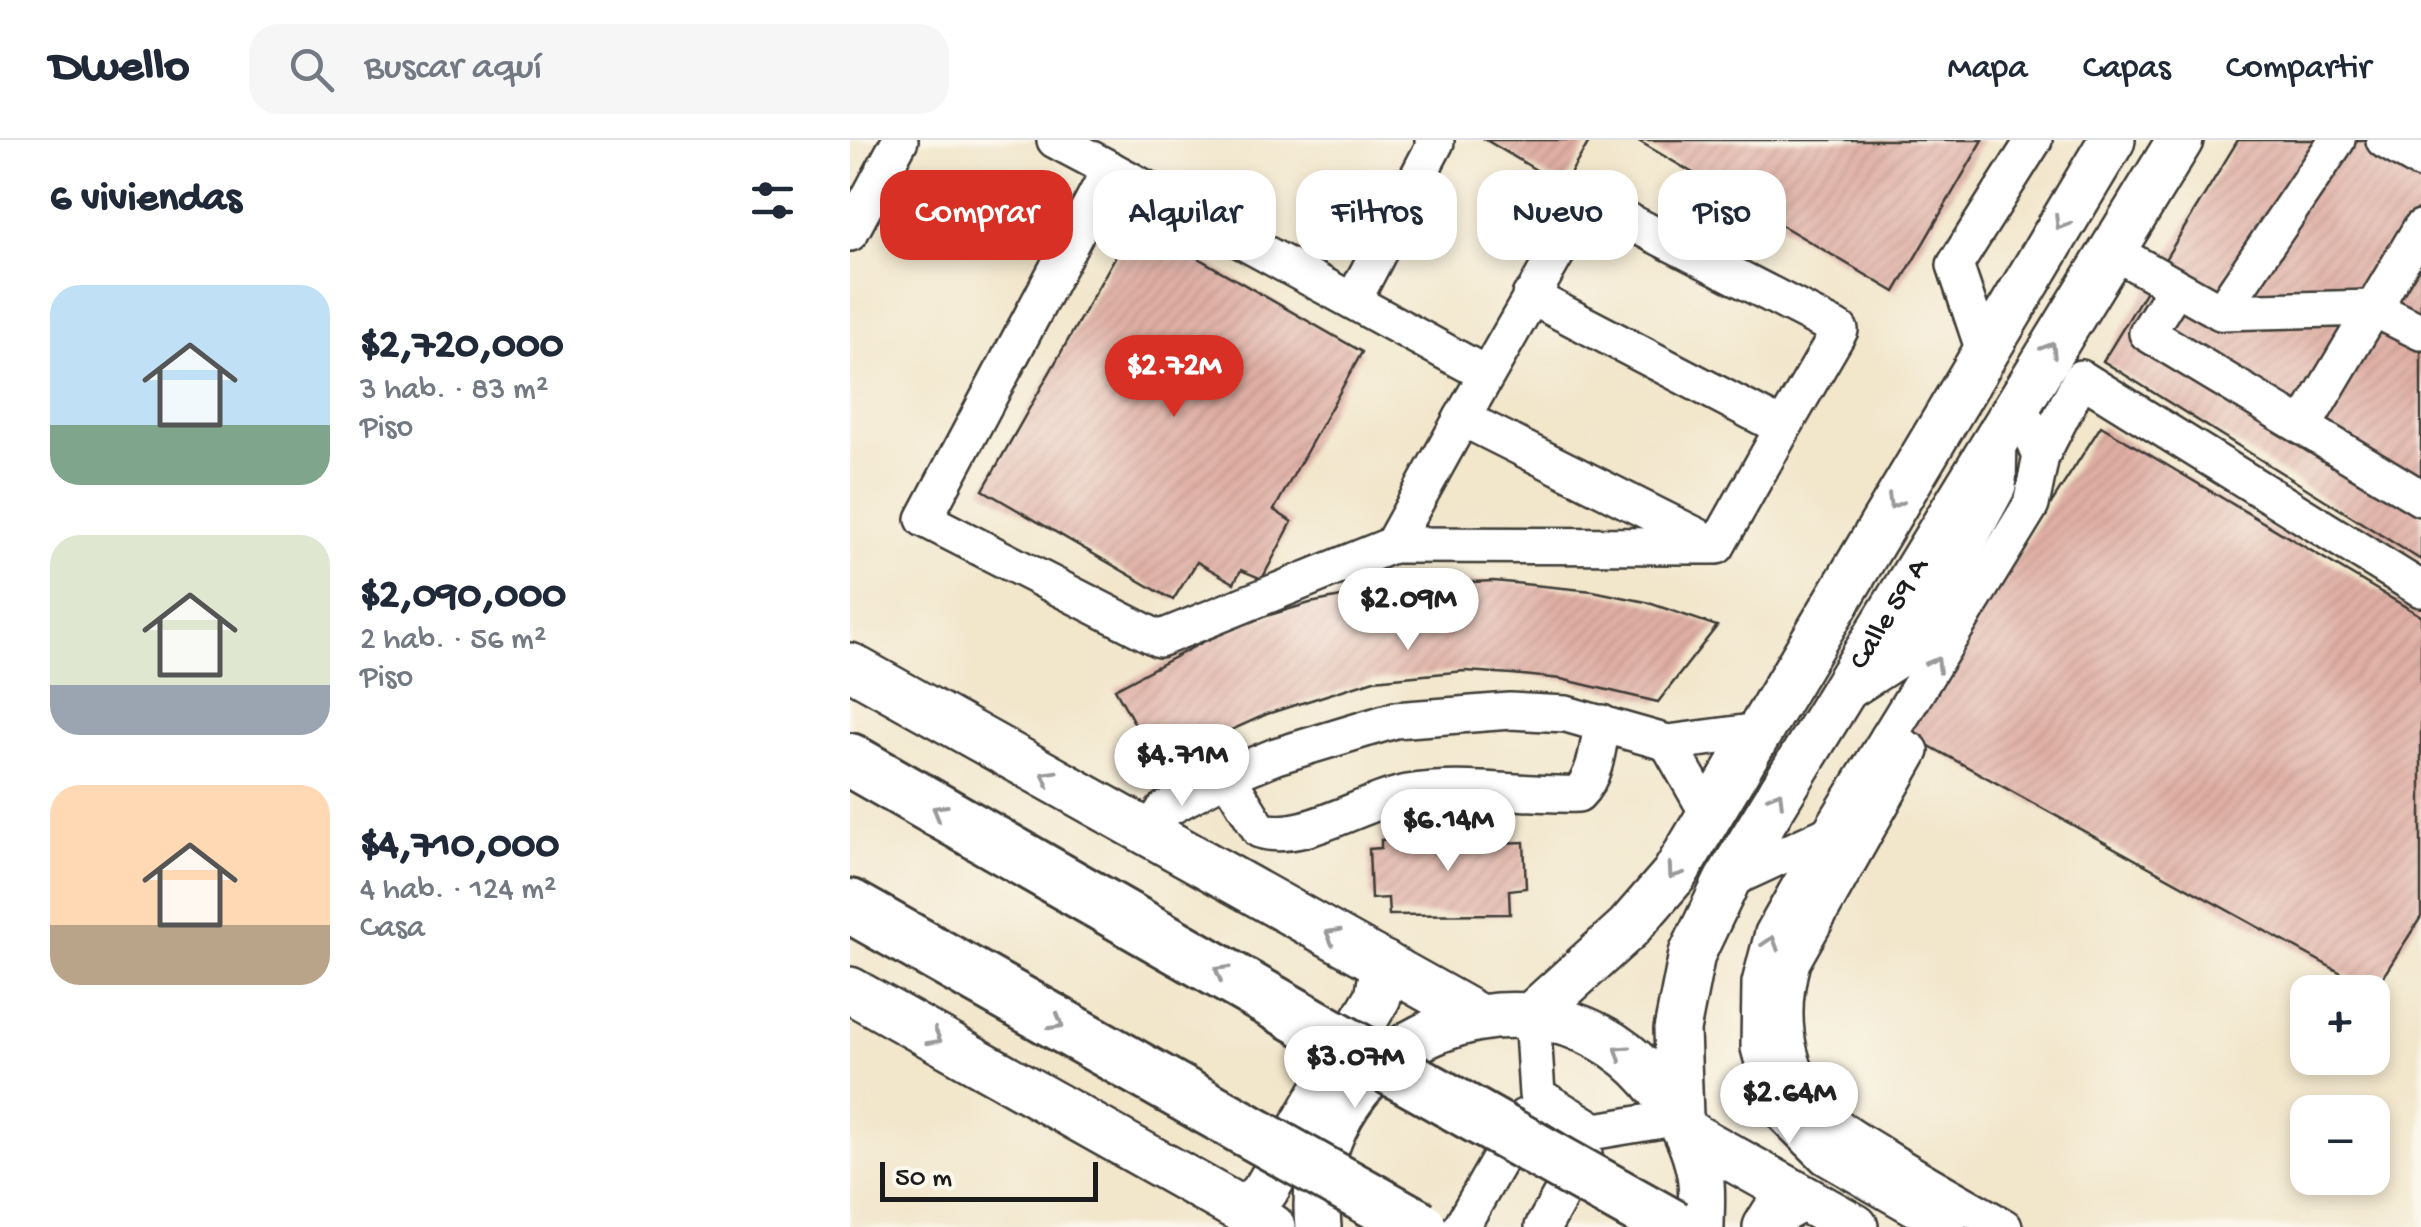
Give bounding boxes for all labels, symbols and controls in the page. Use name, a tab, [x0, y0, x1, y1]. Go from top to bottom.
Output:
search box	[249, 24, 949, 114]
text: Dwello	[50, 41, 189, 98]
icon: search	[284, 42, 339, 97]
text: Buscar aquí	[364, 47, 542, 91]
text: Mapa	[1947, 49, 2028, 90]
text: Capas	[2083, 49, 2171, 90]
text: Compartir	[2226, 49, 2371, 90]
chip: Comprar	[880, 170, 1073, 260]
chip: Alquilar	[1093, 170, 1276, 260]
chip: Filtros	[1296, 170, 1457, 260]
chip: Nuevo	[1477, 170, 1638, 260]
chip: Piso	[1658, 170, 1786, 260]
icon: filters	[745, 173, 800, 228]
text: 6 viviendas	[50, 176, 242, 225]
one-way arrow	[2054, 212, 2073, 230]
text: $2,720,000	[360, 323, 564, 372]
icon: home	[130, 325, 250, 445]
pin: $2.72M	[1093, 335, 1255, 420]
one-way arrow	[2038, 342, 2057, 360]
text: $2.72M	[1127, 348, 1221, 386]
text: 3 hab. · 83 m²	[360, 372, 548, 410]
text: Piso	[360, 410, 413, 448]
one-way arrow	[1887, 491, 1906, 509]
street label: Calle 59 A	[1843, 551, 1938, 677]
pin: $2.09M	[1327, 568, 1489, 653]
text: $2,090,000	[360, 573, 566, 622]
icon: home	[130, 575, 250, 695]
text: $2.09M	[1360, 581, 1456, 619]
text: 2 hab. · 56 m²	[360, 622, 546, 660]
one-way arrow	[1923, 657, 1942, 675]
text: Piso	[360, 660, 413, 698]
pin: $4.71M	[1101, 724, 1263, 809]
text: $4.71M	[1136, 737, 1228, 775]
one-way arrow	[1041, 769, 1059, 789]
pin: $6.14M	[1367, 789, 1529, 874]
one-way arrow	[1765, 791, 1784, 809]
text: $6.14M	[1403, 802, 1493, 840]
one-way arrow	[932, 804, 950, 823]
text: $4,710,000	[360, 823, 559, 872]
icon: home	[130, 825, 250, 945]
one-way arrow	[1668, 860, 1686, 879]
text: 4 hab. · 124 m²	[360, 872, 557, 910]
text: Casa	[360, 910, 425, 948]
one-way arrow	[1324, 927, 1342, 947]
one-way arrow	[1759, 936, 1780, 953]
one-way arrow	[1214, 965, 1232, 985]
map controls	[2290, 975, 2390, 1195]
button: +	[2290, 975, 2390, 1075]
one-way arrow	[1046, 1011, 1064, 1031]
one-way arrow	[924, 1026, 942, 1045]
pin: $3.07M	[1274, 1026, 1436, 1111]
text: $3.07M	[1306, 1039, 1404, 1077]
one-way arrow	[1614, 1046, 1633, 1064]
pin: $2.64M	[1708, 1062, 1870, 1147]
text: $2.64M	[1742, 1075, 1836, 1113]
button: −	[2290, 1095, 2390, 1195]
scale bar	[880, 1157, 1098, 1202]
text: 50 m	[895, 1163, 952, 1196]

